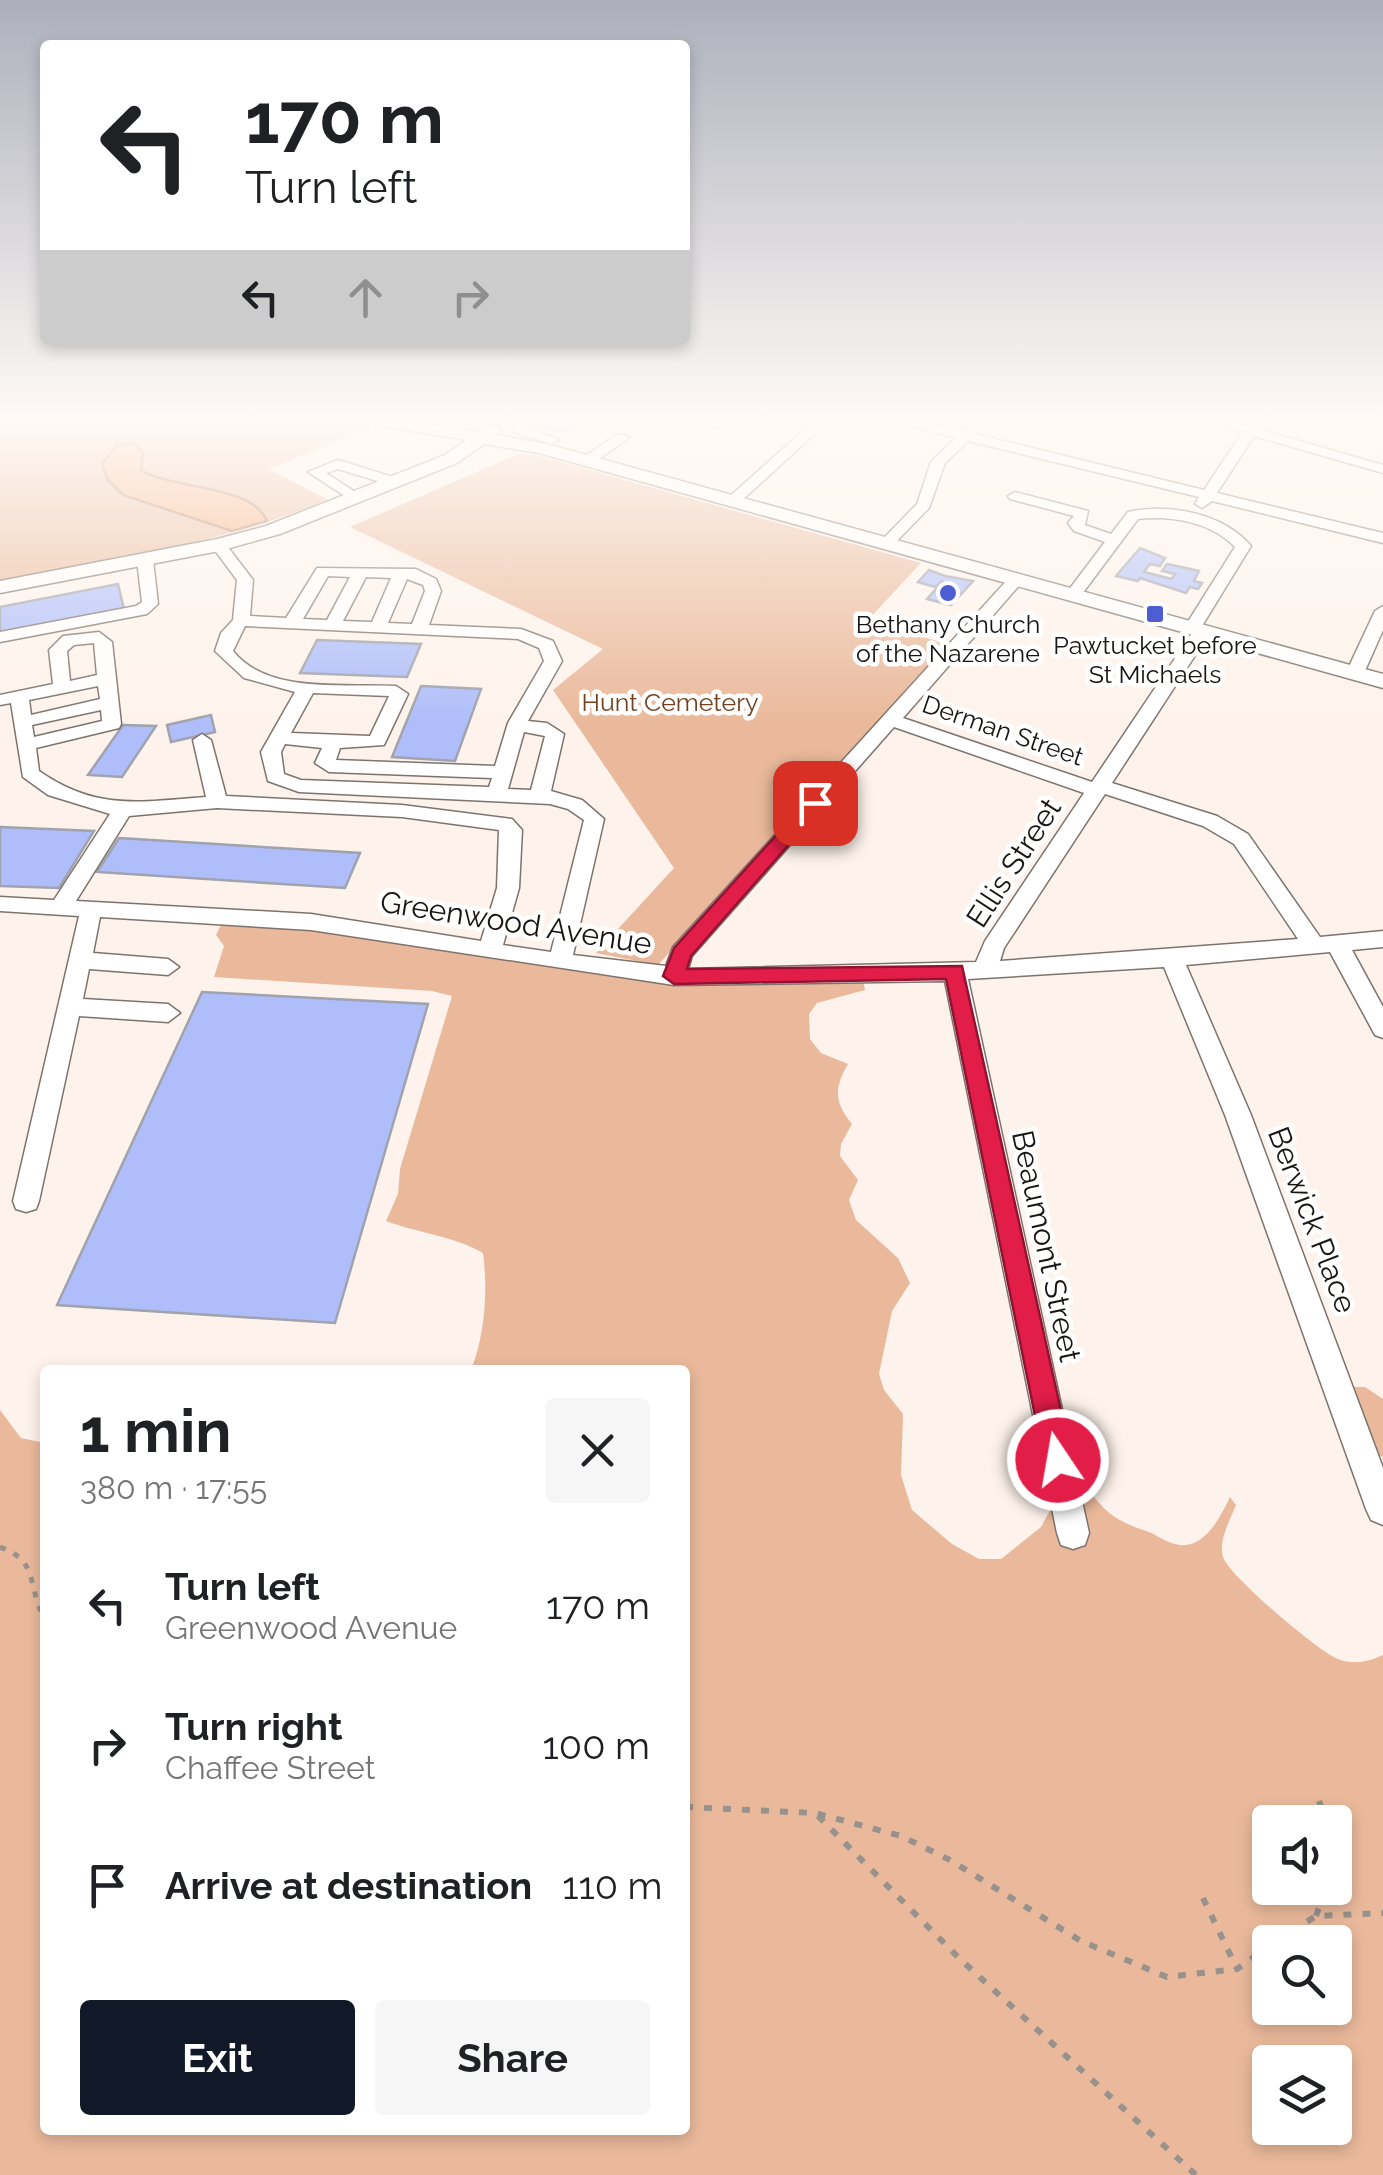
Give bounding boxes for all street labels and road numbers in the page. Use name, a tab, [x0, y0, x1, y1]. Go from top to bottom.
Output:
street label: Derman Street	[919, 688, 1088, 772]
street label: Ellis Street	[959, 792, 1068, 934]
street label: Greenwood Avenue	[378, 884, 654, 961]
street label: Berwick Place	[1261, 1122, 1364, 1318]
street label: Beaumont Street	[1005, 1127, 1088, 1365]

